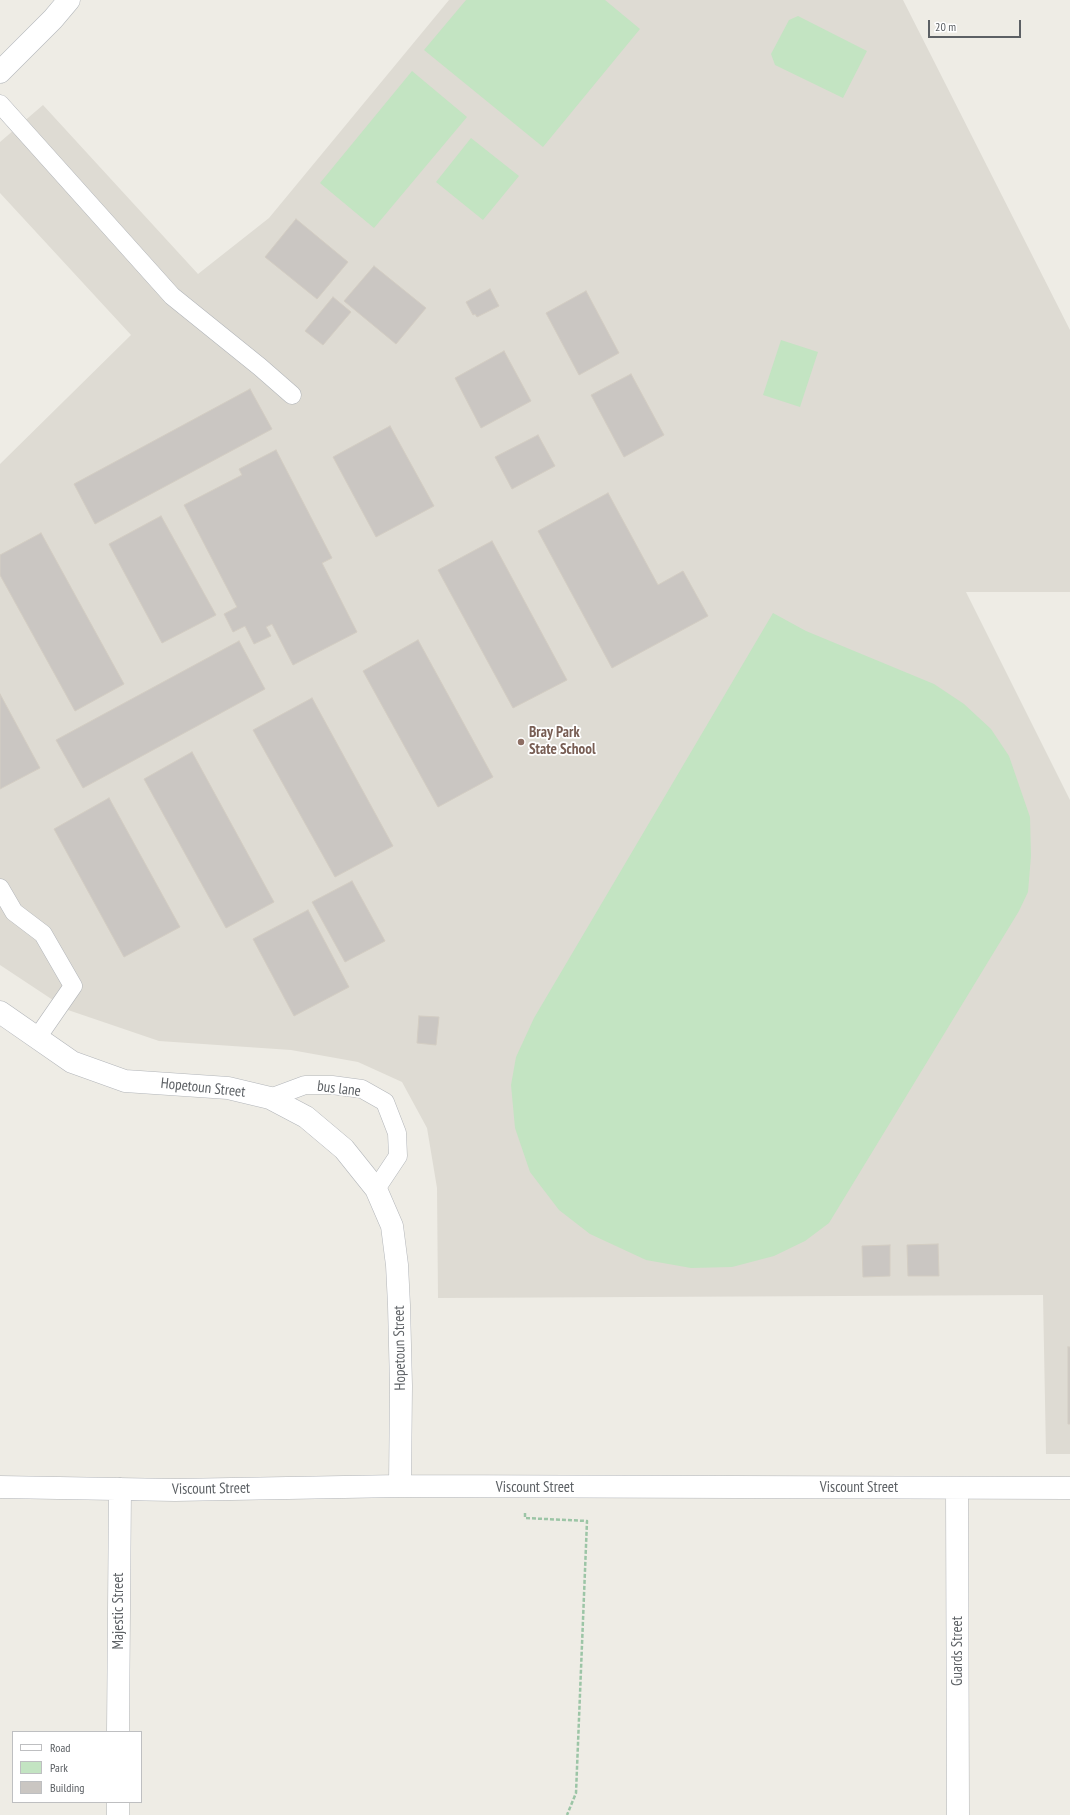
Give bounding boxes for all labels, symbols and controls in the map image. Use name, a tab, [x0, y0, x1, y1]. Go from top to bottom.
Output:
scale bar	[930, 12, 1023, 38]
text: 20 m	[935, 19, 956, 34]
place label: Bray Park State School	[529, 724, 596, 759]
marker: Bray Park State School	[516, 737, 526, 747]
street label: Hopetoun Street	[160, 1075, 246, 1101]
street label: bus lane	[316, 1077, 362, 1101]
street label: Hopetoun Street	[390, 1305, 410, 1391]
street label: Viscount Street	[172, 1479, 250, 1499]
street label: Viscount Street	[496, 1479, 574, 1497]
street label: Viscount Street	[820, 1479, 898, 1497]
street label: Majestic Street	[110, 1573, 128, 1649]
street label: Guards Street	[949, 1616, 967, 1686]
legend	[12, 1731, 142, 1803]
text: Road	[50, 1740, 70, 1755]
text: Park	[50, 1760, 68, 1775]
text: Building	[50, 1780, 85, 1795]

